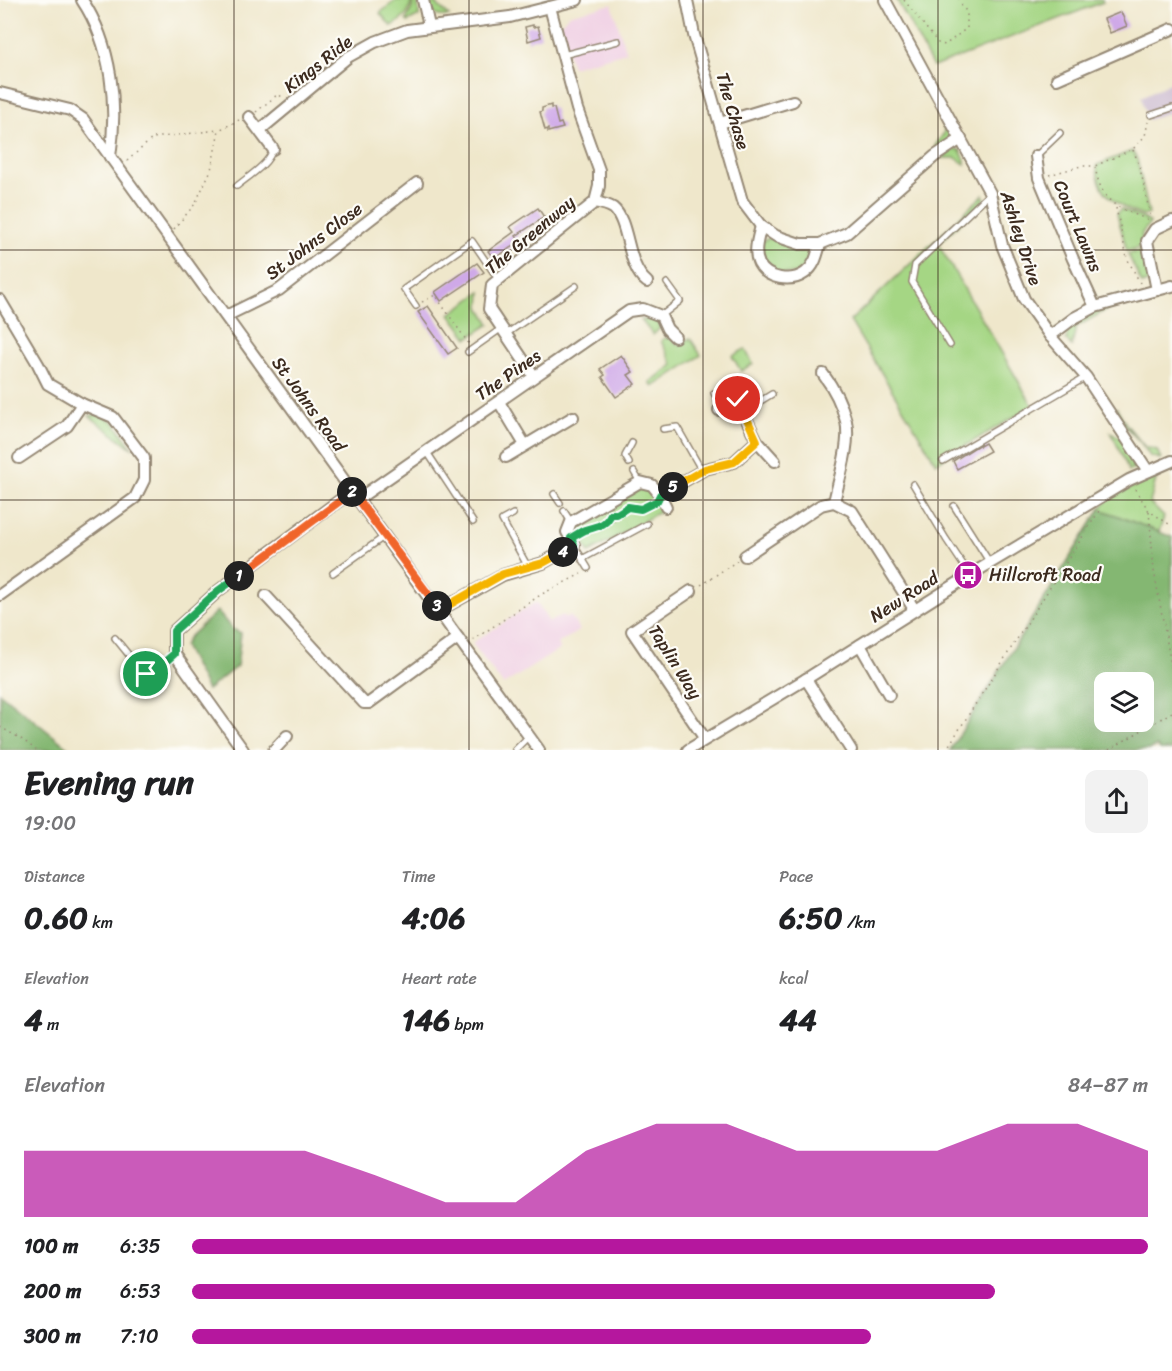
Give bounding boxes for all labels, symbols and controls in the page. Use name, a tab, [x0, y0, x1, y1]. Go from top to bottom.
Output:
street label: Kings Ride	[276, 26, 360, 101]
street label: The Chase	[707, 69, 759, 154]
street label: Court Lawns	[1044, 175, 1112, 278]
street label: Ashley Drive	[990, 185, 1051, 290]
street label: The Greenway	[477, 187, 583, 283]
street label: St Johns Close	[258, 194, 370, 288]
street label: The Pines	[468, 340, 548, 410]
street label: St Johns Road	[263, 349, 356, 460]
pin	[712, 373, 763, 424]
icon: check	[721, 382, 754, 415]
pin: 5	[658, 472, 688, 502]
text: 5	[668, 472, 678, 501]
pin: 2	[337, 477, 367, 507]
text: 2	[347, 477, 357, 506]
pin: 4	[548, 537, 578, 567]
text: 4	[558, 537, 568, 566]
bus stop icon: Hillcroft Road	[952, 559, 984, 591]
place label: Hillcroft Road	[989, 559, 1102, 591]
pin: 1	[224, 561, 254, 591]
text: 1	[236, 561, 242, 590]
street label: New Road	[863, 562, 946, 632]
pin: 3	[422, 591, 452, 621]
text: 3	[433, 591, 441, 620]
street label: Taplin Way	[639, 618, 711, 707]
pin	[120, 648, 171, 699]
icon: arrive	[129, 657, 162, 690]
map controls	[1094, 672, 1154, 732]
button: layers	[1094, 672, 1154, 732]
text: Evening run	[24, 754, 194, 812]
button: share	[1085, 770, 1148, 833]
text: 19:00	[24, 806, 76, 841]
text: Distance	[24, 862, 85, 891]
text: Time	[402, 862, 435, 891]
text: Pace	[779, 862, 813, 891]
text: 0.60	[24, 891, 88, 945]
text: 4:06	[402, 891, 465, 945]
text: 6:50	[779, 891, 843, 945]
text: km	[88, 908, 113, 937]
text: /km	[843, 908, 876, 937]
text: Elevation	[24, 964, 89, 993]
text: Heart rate	[402, 964, 477, 993]
text: kcal	[779, 964, 808, 993]
text: 4	[24, 993, 43, 1047]
text: 146	[402, 993, 450, 1047]
text: 44	[779, 993, 817, 1047]
text: m	[43, 1010, 59, 1039]
text: bpm	[450, 1010, 484, 1039]
text: Elevation	[24, 1068, 105, 1103]
text: 84–87 m	[1068, 1068, 1148, 1103]
text: 100 m	[24, 1229, 78, 1264]
text: 6:35	[120, 1229, 161, 1264]
text: 200 m	[24, 1274, 81, 1309]
text: 6:53	[120, 1274, 161, 1309]
text: 300 m	[24, 1319, 81, 1354]
text: 7:10	[120, 1319, 159, 1354]

